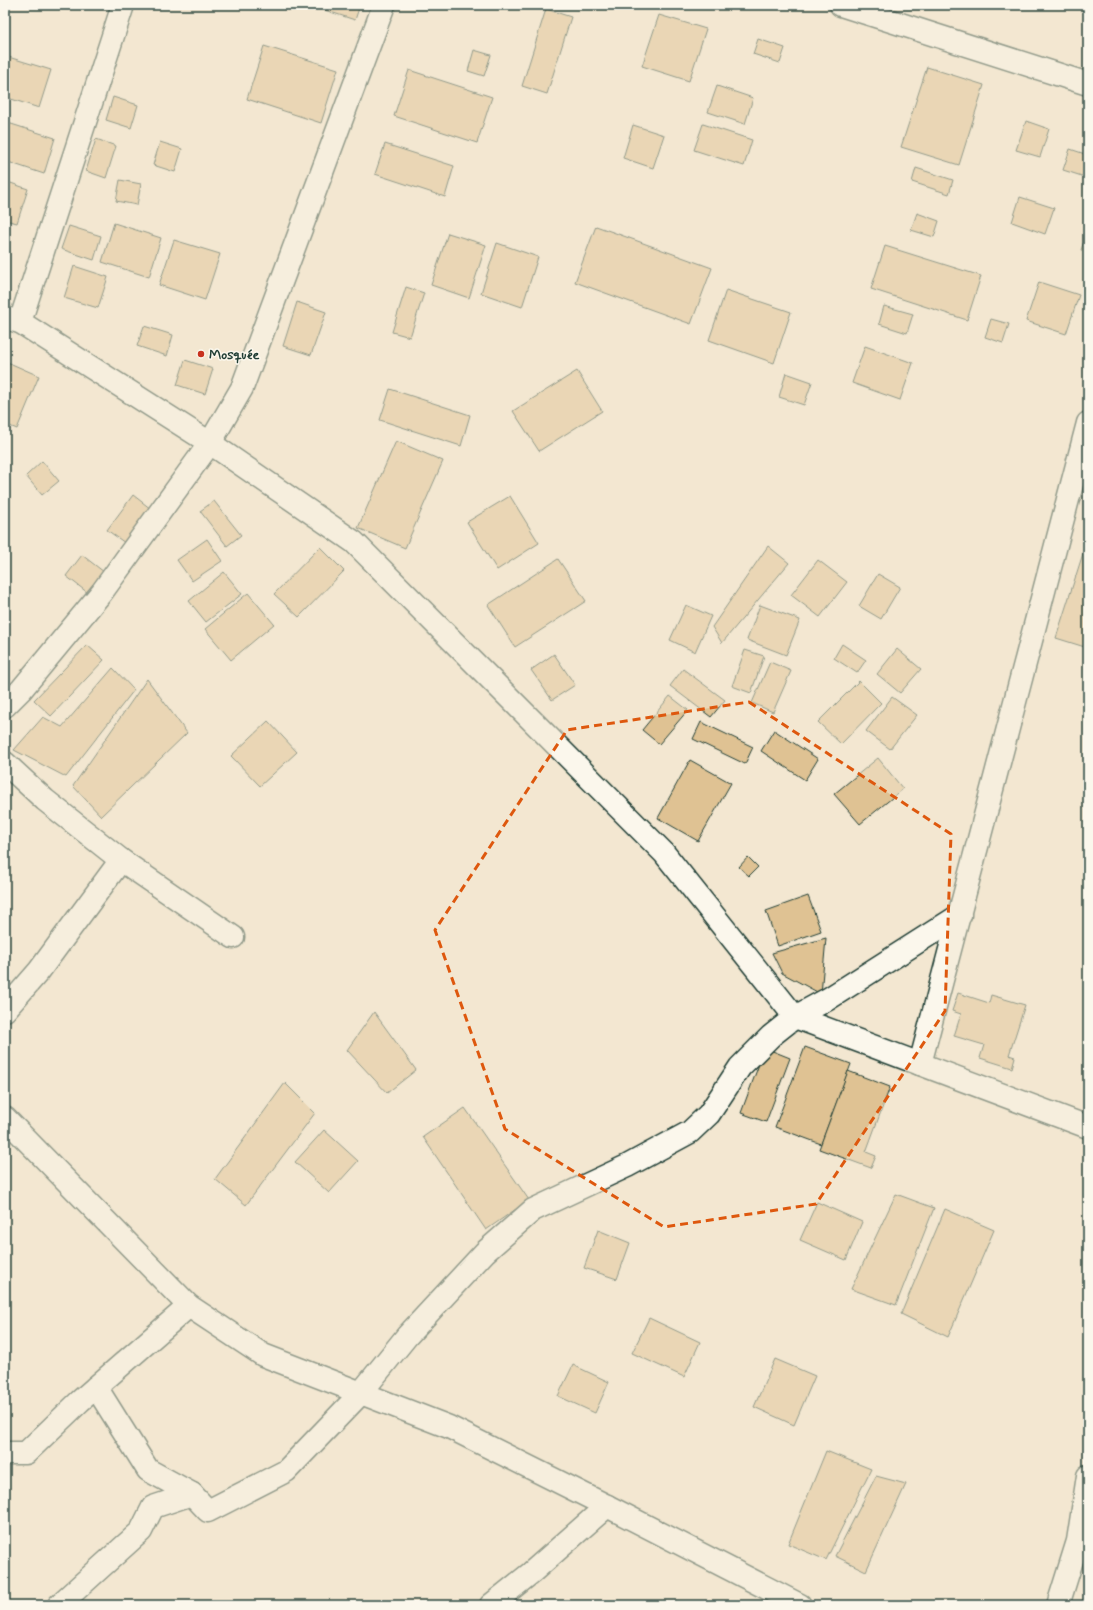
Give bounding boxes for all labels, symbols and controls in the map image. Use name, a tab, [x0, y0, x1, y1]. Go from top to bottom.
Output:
place label: Mosquée	[209, 346, 260, 364]
marker: Mosquée	[196, 349, 206, 359]

